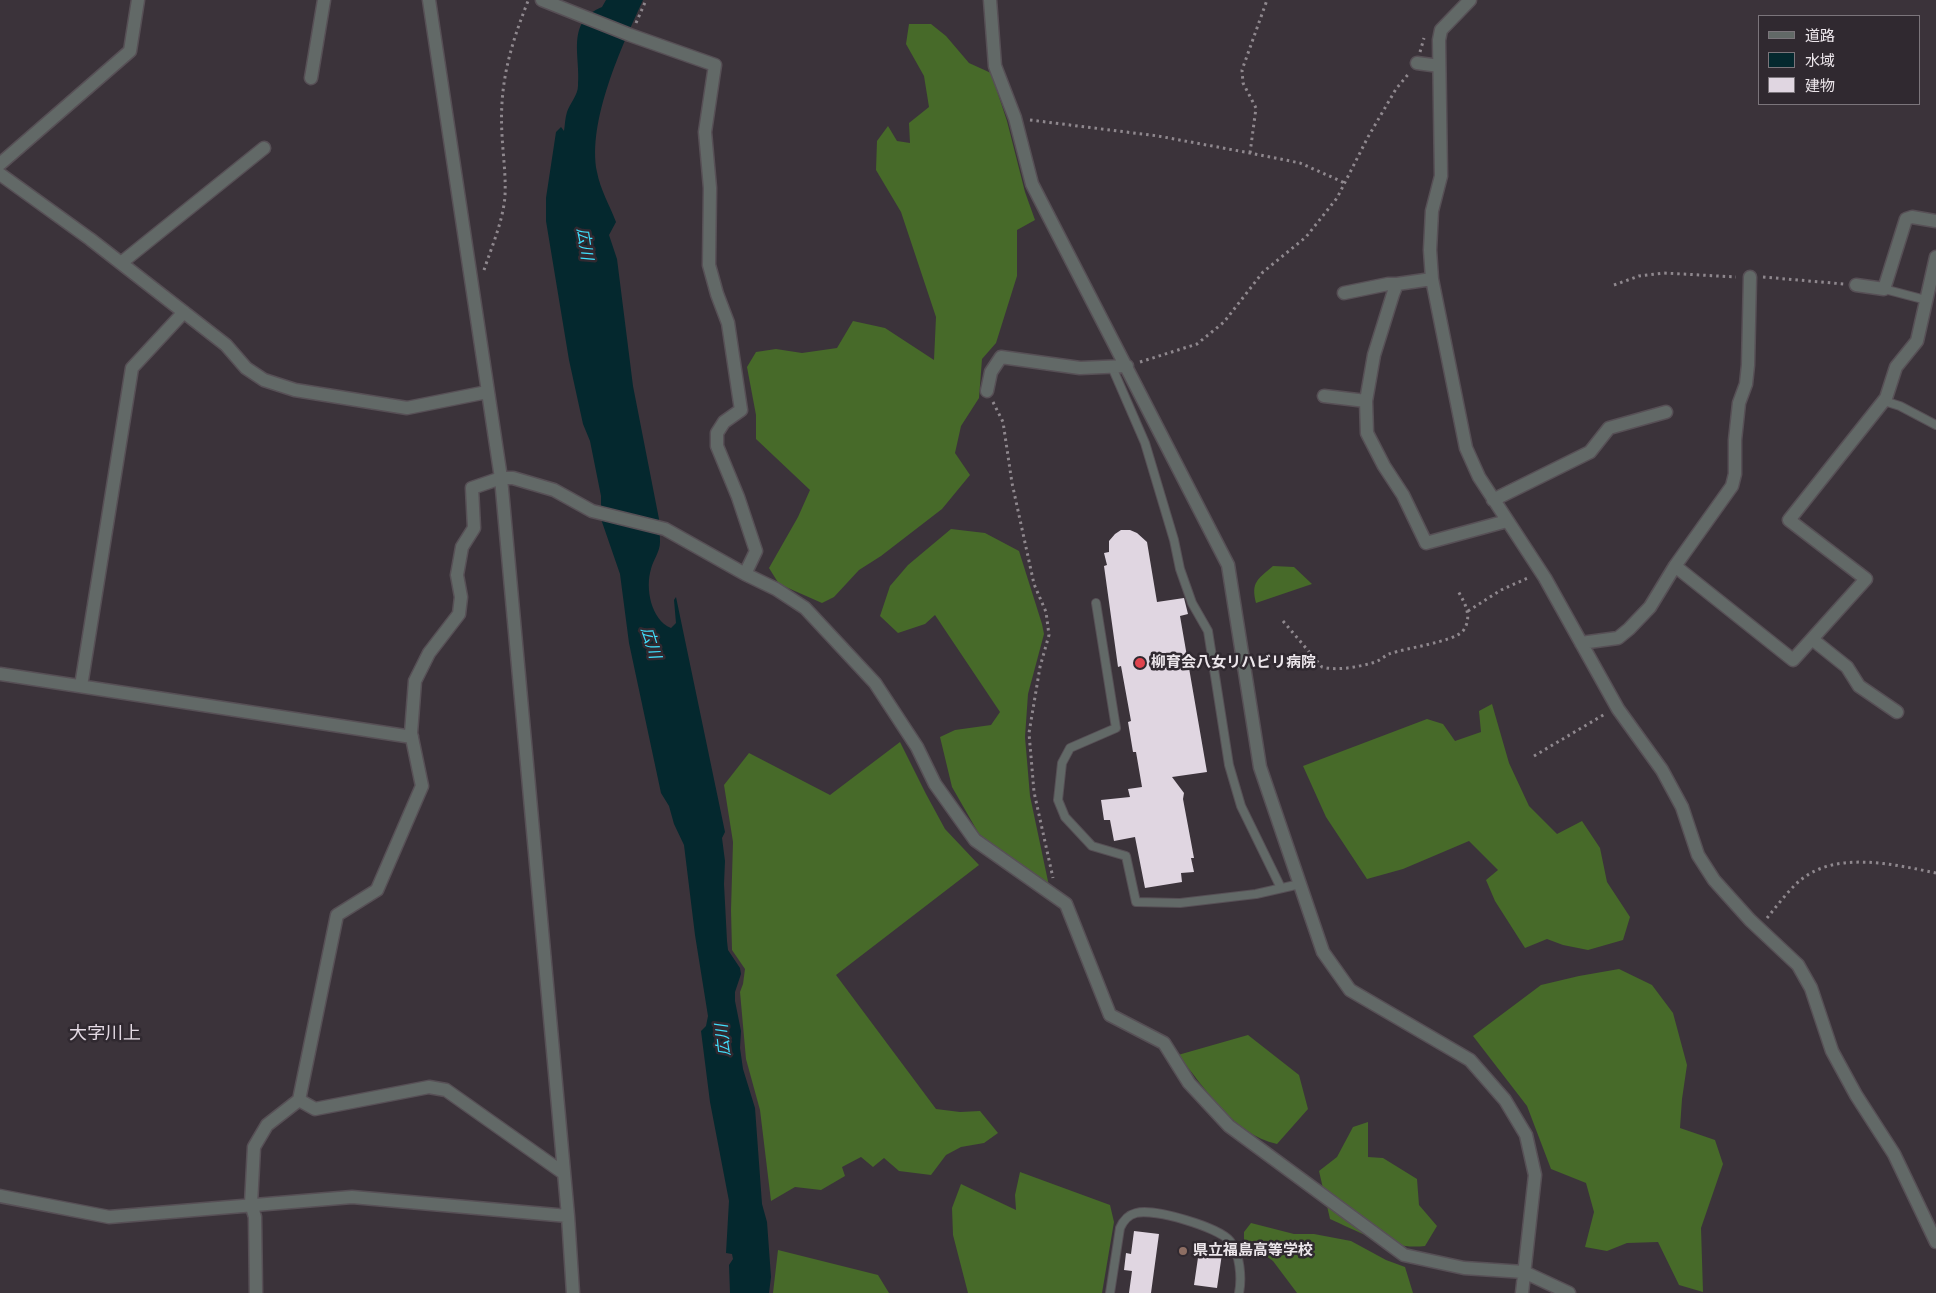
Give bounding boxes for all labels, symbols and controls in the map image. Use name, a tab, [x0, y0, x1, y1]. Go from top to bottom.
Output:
legend	[1758, 15, 1921, 105]
text: 道路	[1805, 27, 1835, 45]
text: 水域	[1805, 52, 1835, 70]
text: 建物	[1805, 77, 1835, 95]
water label: 広川	[572, 227, 596, 261]
water label: 広川	[636, 625, 664, 661]
place label: 柳育会八女リハビリ病院	[1151, 654, 1316, 672]
marker: 柳育会八女リハビリ病院	[1133, 656, 1147, 670]
district label: 大字川上	[69, 1023, 141, 1045]
water label: 広川	[713, 1023, 735, 1057]
place label: 県立福島高等学校	[1193, 1242, 1313, 1260]
marker: 県立福島高等学校	[1177, 1245, 1189, 1257]

